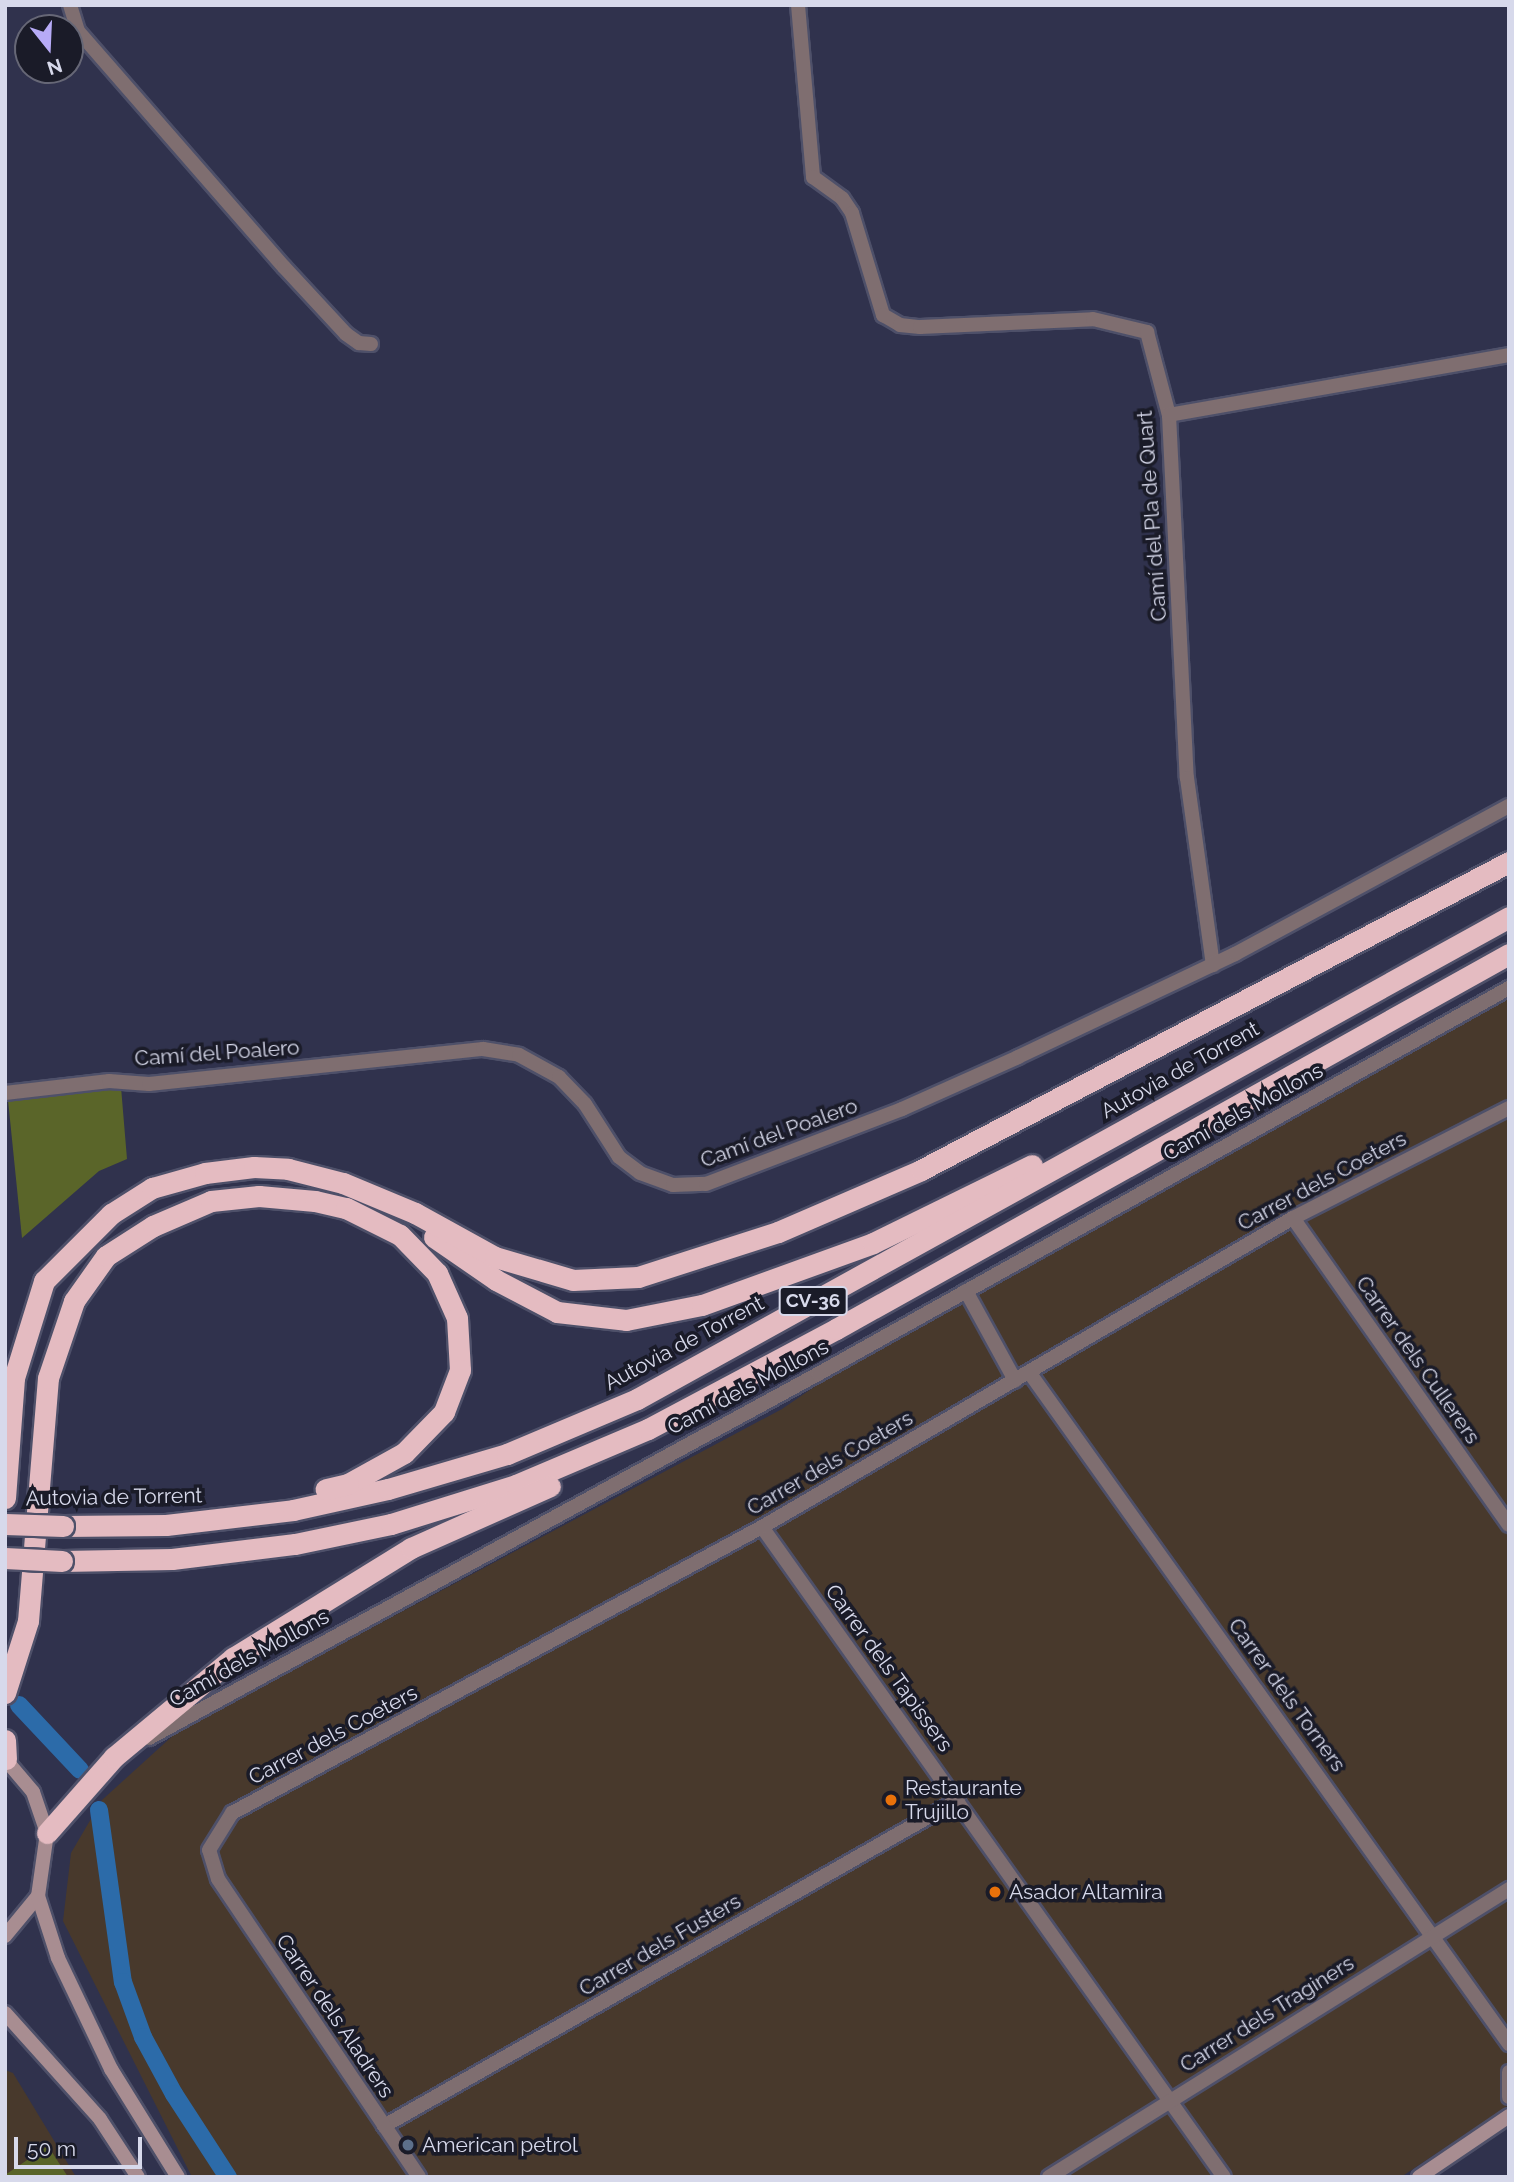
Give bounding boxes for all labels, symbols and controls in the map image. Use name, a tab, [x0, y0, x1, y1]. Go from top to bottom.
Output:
north arrow	[14, 14, 84, 84]
text: N	[45, 54, 65, 80]
street label: Camí del Pla de Quart	[1132, 409, 1172, 623]
street label: Autovia de Torrent	[1096, 1016, 1264, 1124]
street label: Camí del Poalero	[133, 1035, 301, 1071]
street label: Camí dels Mollons	[1159, 1058, 1327, 1166]
street label: Camí del Poalero	[697, 1093, 861, 1173]
street label: Carrer dels Coeters	[1233, 1126, 1411, 1236]
street label: Carrer dels Cullerers	[1350, 1271, 1486, 1449]
road number: CV-36	[778, 1286, 848, 1316]
street label: Autovia de Torrent	[600, 1290, 768, 1396]
street label: Camí dels Mollons	[663, 1334, 833, 1440]
street label: Carrer dels Coeters	[742, 1405, 918, 1521]
street label: Autovia de Torrent	[25, 1483, 203, 1511]
street label: Carrer dels Tapissers	[820, 1579, 958, 1757]
street label: Camí dels Mollons	[165, 1604, 333, 1712]
street label: Carrer dels Torners	[1223, 1613, 1351, 1777]
street label: Carrer dels Coeters	[244, 1680, 422, 1790]
place label: Restaurante Trujillo	[905, 1775, 1022, 1825]
marker: Restaurante Trujillo	[883, 1792, 899, 1808]
place label: Asador Altamira	[1009, 1879, 1164, 1905]
marker: Asador Altamira	[987, 1884, 1003, 1900]
street label: Carrer dels Fusters	[575, 1888, 745, 2002]
street label: Carrer dels Aladrers	[271, 1929, 399, 2103]
street label: Carrer dels Traginers	[1175, 1950, 1359, 2078]
scale bar	[18, 2122, 145, 2166]
place label: American petrol	[422, 2132, 578, 2158]
text: 50 m	[27, 2136, 76, 2161]
marker: American petrol	[400, 2137, 416, 2153]

